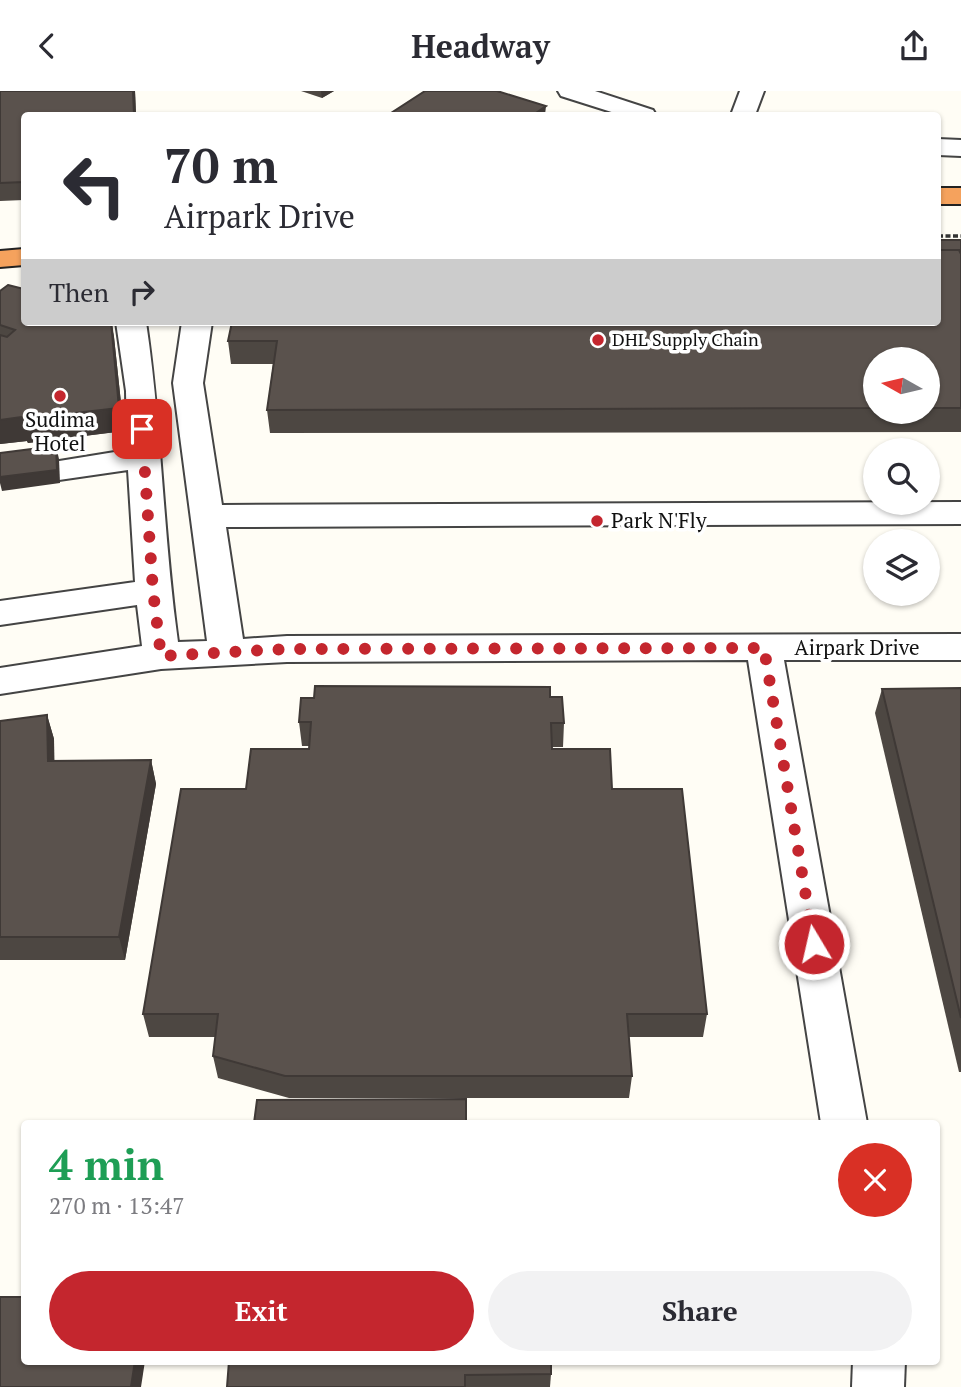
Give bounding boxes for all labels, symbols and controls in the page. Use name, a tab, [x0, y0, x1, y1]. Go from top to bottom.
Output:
text: Headway	[411, 25, 550, 67]
icon: back	[28, 27, 66, 65]
icon: share	[895, 27, 933, 65]
text: 70 m	[164, 132, 278, 197]
icon: left	[49, 140, 140, 231]
text: Airpark Drive	[164, 195, 355, 237]
icon: right	[123, 273, 161, 311]
text: Then	[49, 275, 109, 309]
place label: DHL Supply Chain	[612, 327, 759, 351]
marker: DHL Supply Chain	[590, 332, 606, 348]
north arrow	[863, 347, 940, 423]
map controls	[863, 347, 940, 606]
marker: Sudima Hotel	[52, 388, 68, 404]
pin	[112, 399, 172, 459]
place label: Sudima Hotel	[25, 405, 95, 457]
icon: arrive	[123, 410, 161, 448]
button: search	[863, 438, 940, 515]
place label: Park N'Fly	[611, 506, 707, 534]
marker: Park N'Fly	[589, 513, 605, 529]
button: layers	[863, 529, 940, 606]
street label: Airpark Drive	[794, 633, 920, 661]
position arrow	[777, 907, 851, 981]
text: 4 min	[49, 1136, 164, 1192]
button: close	[838, 1143, 912, 1217]
text: 270 m · 13:47	[49, 1190, 184, 1221]
button: Exit	[49, 1271, 474, 1351]
button: Share	[488, 1271, 912, 1351]

